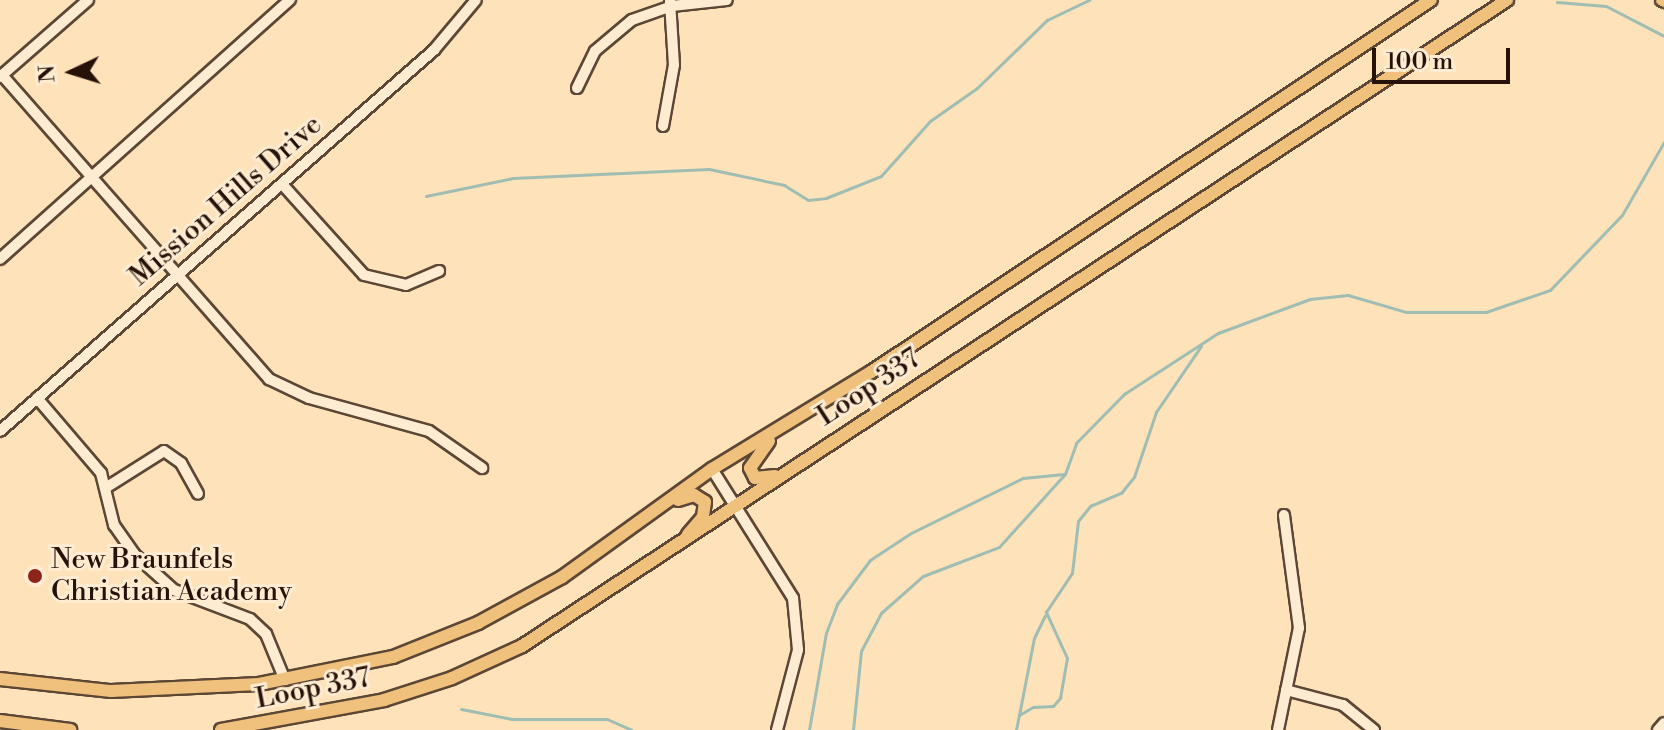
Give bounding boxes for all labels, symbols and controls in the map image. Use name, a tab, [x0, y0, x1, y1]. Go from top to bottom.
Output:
north arrow	[32, 32, 112, 112]
scale bar	[1376, 32, 1514, 82]
text: 100 m	[1386, 47, 1453, 77]
text: N	[33, 64, 62, 83]
street label: Mission Hills Drive	[123, 108, 329, 294]
street label: Loop 337	[811, 342, 927, 434]
place label: New Braunfels Christian Academy	[51, 543, 292, 609]
marker: New Braunfels Christian Academy	[26, 567, 44, 585]
street label: Loop 337	[253, 661, 373, 717]

